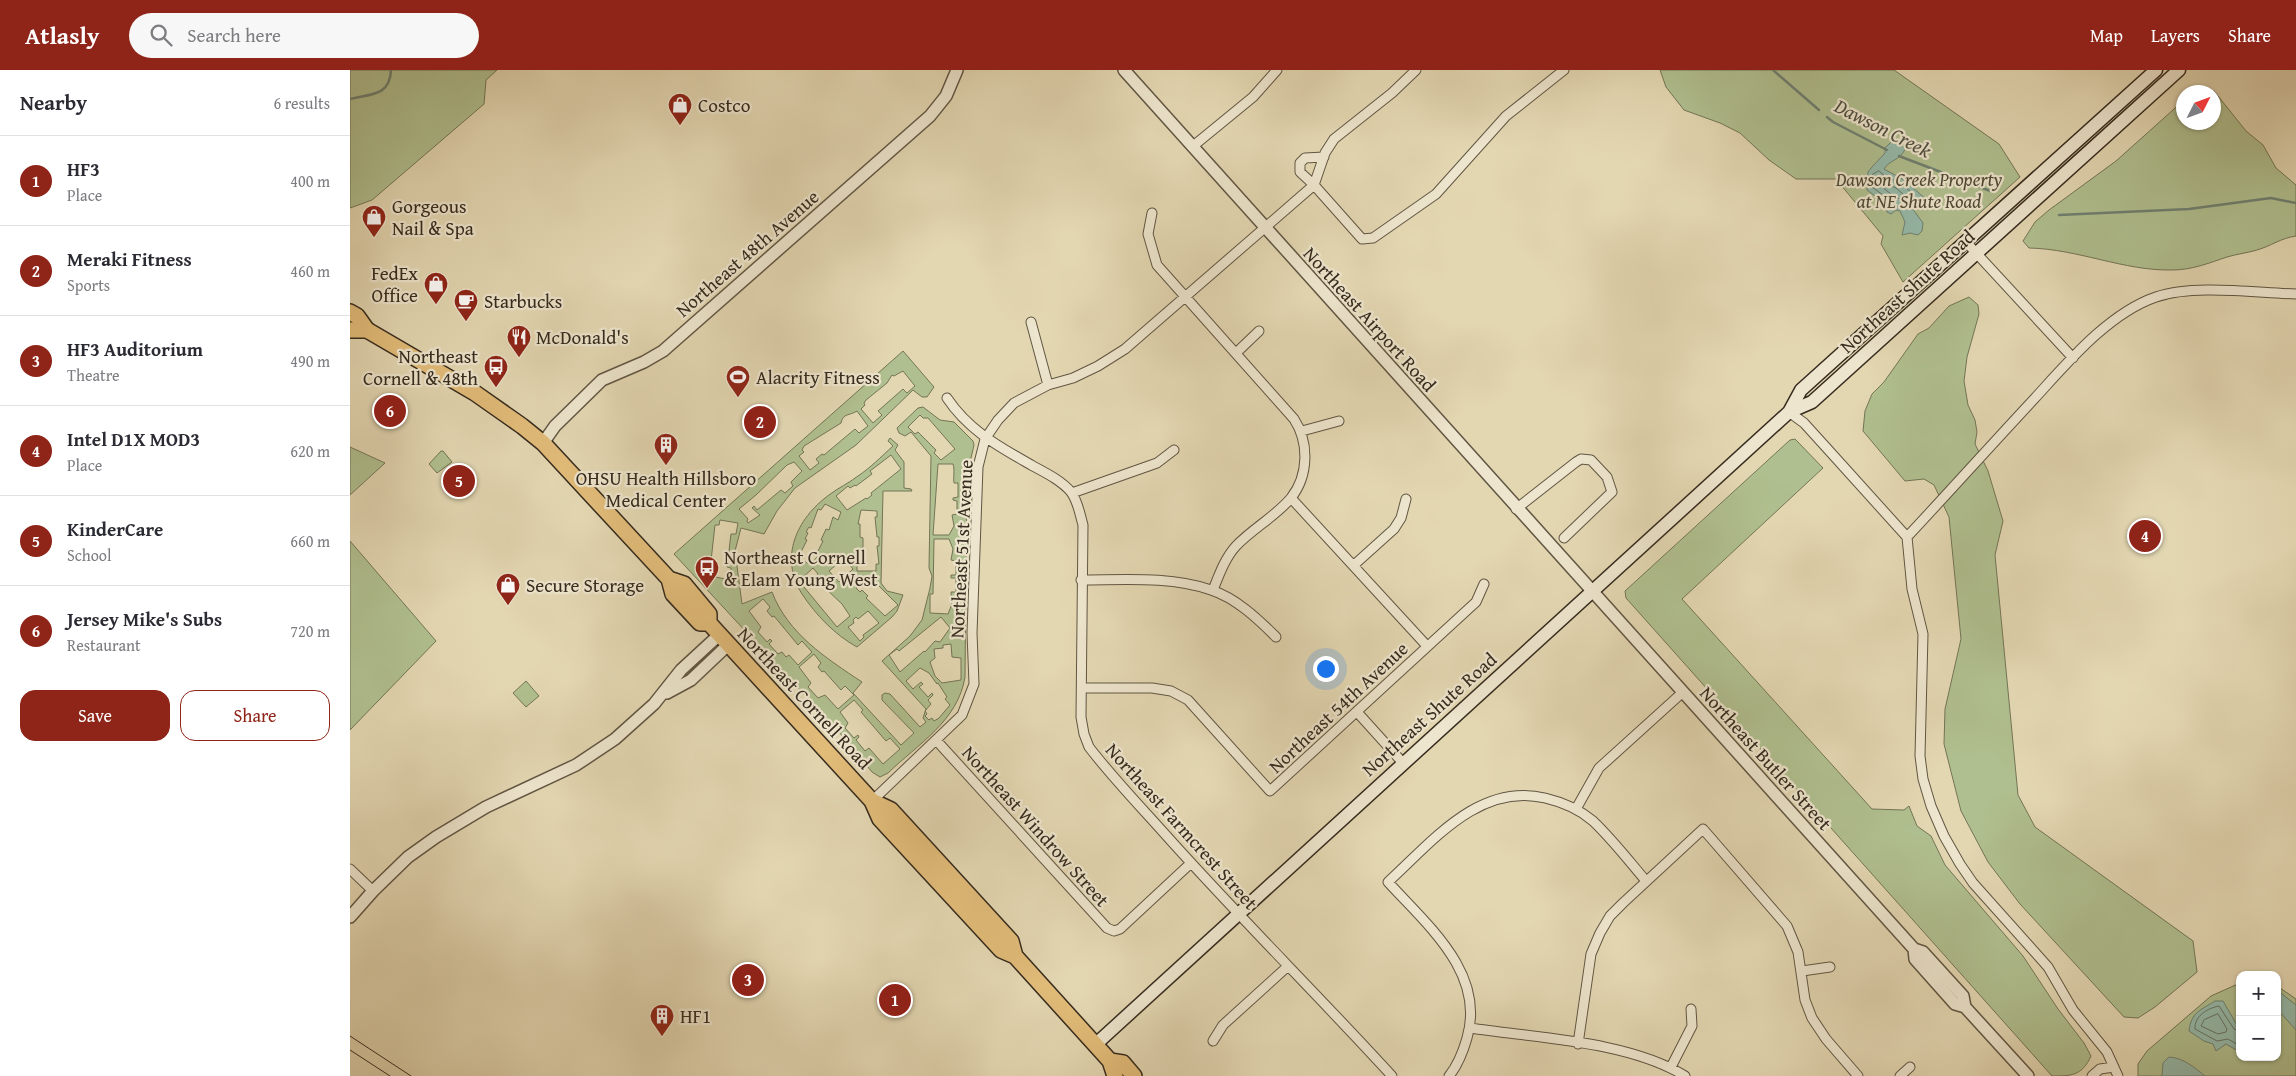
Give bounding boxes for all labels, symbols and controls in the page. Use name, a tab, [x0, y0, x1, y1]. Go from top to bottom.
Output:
search box	[129, 13, 479, 58]
text: Atlasly	[25, 18, 99, 53]
icon: search	[147, 21, 175, 49]
text: Search here	[187, 21, 281, 49]
text: Map	[2090, 22, 2123, 49]
text: Layers	[2151, 22, 2200, 49]
text: Share	[2228, 22, 2271, 49]
north arrow	[2176, 85, 2221, 130]
text: Nearby	[20, 87, 87, 118]
water label: Dawson Creek	[1829, 90, 1937, 165]
text: 6 results	[273, 91, 330, 115]
place label: Costco	[698, 91, 750, 119]
shop icon: Costco	[667, 92, 693, 126]
text: HF3	[67, 155, 100, 183]
park label: Dawson Creek Property at NE Shute Road	[1835, 165, 2003, 215]
text: 1	[32, 169, 40, 193]
text: 400 m	[290, 169, 330, 193]
text: Place	[67, 183, 102, 207]
street label: Northeast 48th Avenue	[669, 183, 825, 323]
place label: Gorgeous Nail & Spa	[392, 192, 474, 242]
shop icon: Gorgeous Nail & Spa	[361, 204, 387, 238]
street label: Northeast Shute Road	[1833, 222, 1981, 359]
street label: Northeast Airport Road	[1297, 240, 1443, 398]
text: Meraki Fitness	[67, 245, 192, 273]
text: 2	[32, 259, 40, 283]
text: 460 m	[290, 259, 330, 283]
place label: FedEx Office	[371, 259, 418, 309]
shop icon: FedEx Office	[423, 271, 449, 305]
text: Sports	[67, 273, 110, 297]
place label: Starbucks	[484, 287, 562, 315]
cafe icon: Starbucks	[453, 288, 479, 322]
place label: McDonald's	[536, 323, 629, 351]
restaurant icon: McDonald's	[506, 324, 532, 358]
text: HF3 Auditorium	[67, 335, 203, 363]
place label: Northeast Cornell & 48th	[363, 342, 478, 392]
text: 3	[32, 349, 40, 373]
text: 490 m	[290, 349, 330, 373]
bus stop icon: Northeast Cornell & 48th	[483, 354, 509, 388]
text: Theatre	[67, 363, 120, 387]
place label: Alacrity Fitness	[756, 363, 880, 391]
sports icon: Alacrity Fitness	[725, 364, 751, 398]
pin: 6	[374, 392, 406, 430]
pin: 2	[744, 403, 776, 441]
text: Intel D1X MOD3	[67, 425, 200, 453]
building icon: OHSU Health Hillsboro Medical Center	[653, 432, 679, 466]
text: 4	[32, 439, 40, 463]
text: 620 m	[290, 439, 330, 463]
text: Place	[67, 453, 102, 477]
street label: Northeast 51st Avenue	[942, 459, 980, 639]
pin: 5	[443, 462, 475, 500]
place label: OHSU Health Hillsboro Medical Center	[576, 464, 756, 514]
text: KinderCare	[67, 515, 163, 543]
pin: 4	[2129, 517, 2161, 555]
text: 5	[32, 529, 40, 553]
text: 660 m	[290, 529, 330, 553]
text: School	[67, 543, 111, 567]
place label: Northeast Cornell & Elam Young West	[724, 543, 878, 593]
bus stop icon: Northeast Cornell & Elam Young West	[694, 555, 720, 589]
place label: Secure Storage	[526, 571, 644, 599]
shop icon: Secure Storage	[495, 572, 521, 606]
text: Jersey Mike's Subs	[67, 605, 222, 633]
text: 6	[32, 619, 40, 643]
text: 720 m	[290, 619, 330, 643]
street label: Northeast Cornell Road	[731, 621, 879, 776]
text: Restaurant	[67, 633, 141, 657]
street label: Northeast 54th Avenue	[1262, 635, 1414, 779]
street label: Northeast Shute Road	[1355, 645, 1503, 782]
your location	[1313, 656, 1339, 682]
street label: Northeast Butler Street	[1693, 680, 1839, 837]
button: Save	[20, 690, 170, 741]
button: Share	[180, 690, 330, 741]
street label: Northeast Farmcrest Street	[1099, 736, 1265, 916]
street label: Northeast Windrow Street	[956, 739, 1116, 913]
pin: 3	[732, 961, 764, 999]
map controls	[2236, 971, 2281, 1061]
button: +	[2236, 971, 2281, 1016]
pin: 1	[879, 981, 911, 1019]
place label: HF1	[680, 1002, 711, 1030]
building icon: HF1	[649, 1003, 675, 1037]
button: −	[2236, 1016, 2281, 1061]

